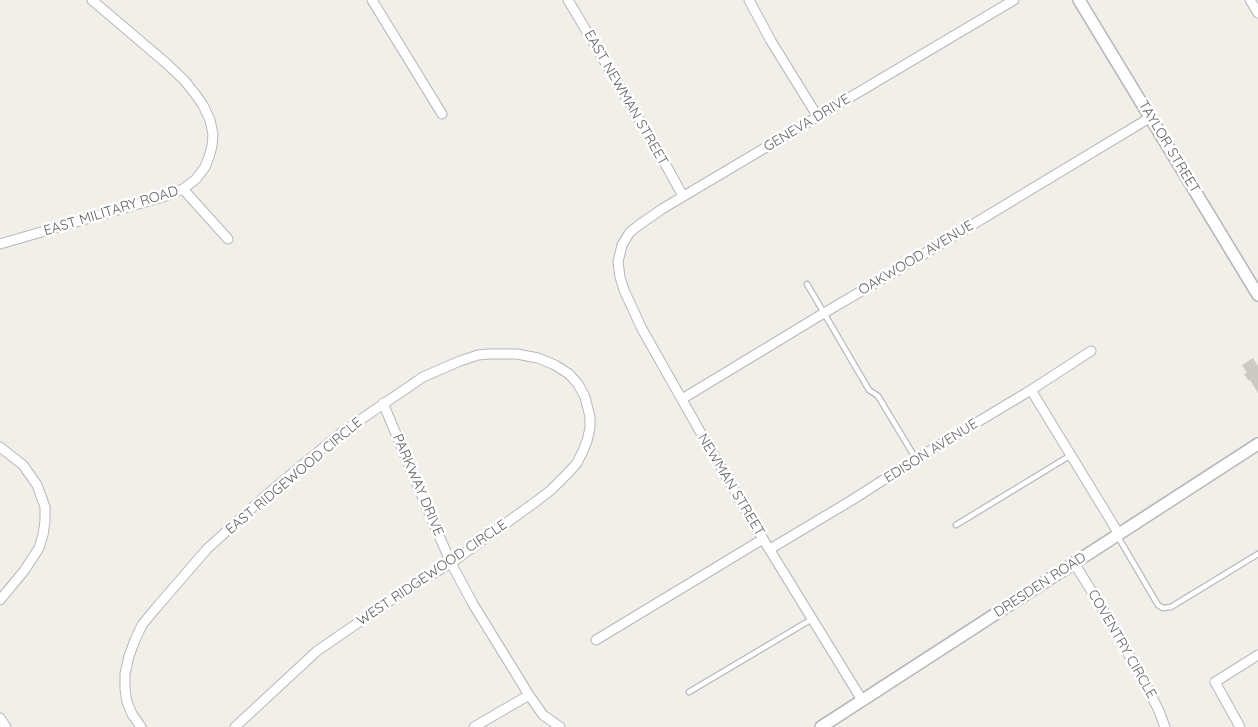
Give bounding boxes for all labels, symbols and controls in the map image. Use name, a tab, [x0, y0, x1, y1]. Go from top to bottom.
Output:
street label: EAST NEWMAN STREET	[580, 27, 672, 169]
street label: GENEVA DRIVE	[761, 91, 853, 155]
street label: TAYLOR STREET	[1135, 98, 1203, 196]
street label: EAST MILITARY ROAD	[42, 183, 180, 239]
street label: OAKWOOD AVENUE	[856, 217, 976, 299]
street label: EAST RIDGEWOOD CIRCLE	[222, 414, 366, 538]
street label: EDISON AVENUE	[881, 415, 981, 487]
street label: PARKWAY DRIVE	[389, 431, 447, 539]
street label: NEWMAN STREET	[694, 431, 768, 539]
street label: WEST RIDGEWOOD CIRCLE	[354, 516, 510, 630]
street label: DRESDEN ROAD	[991, 549, 1089, 621]
street label: COVENTRY CIRCLE	[1084, 587, 1160, 701]

